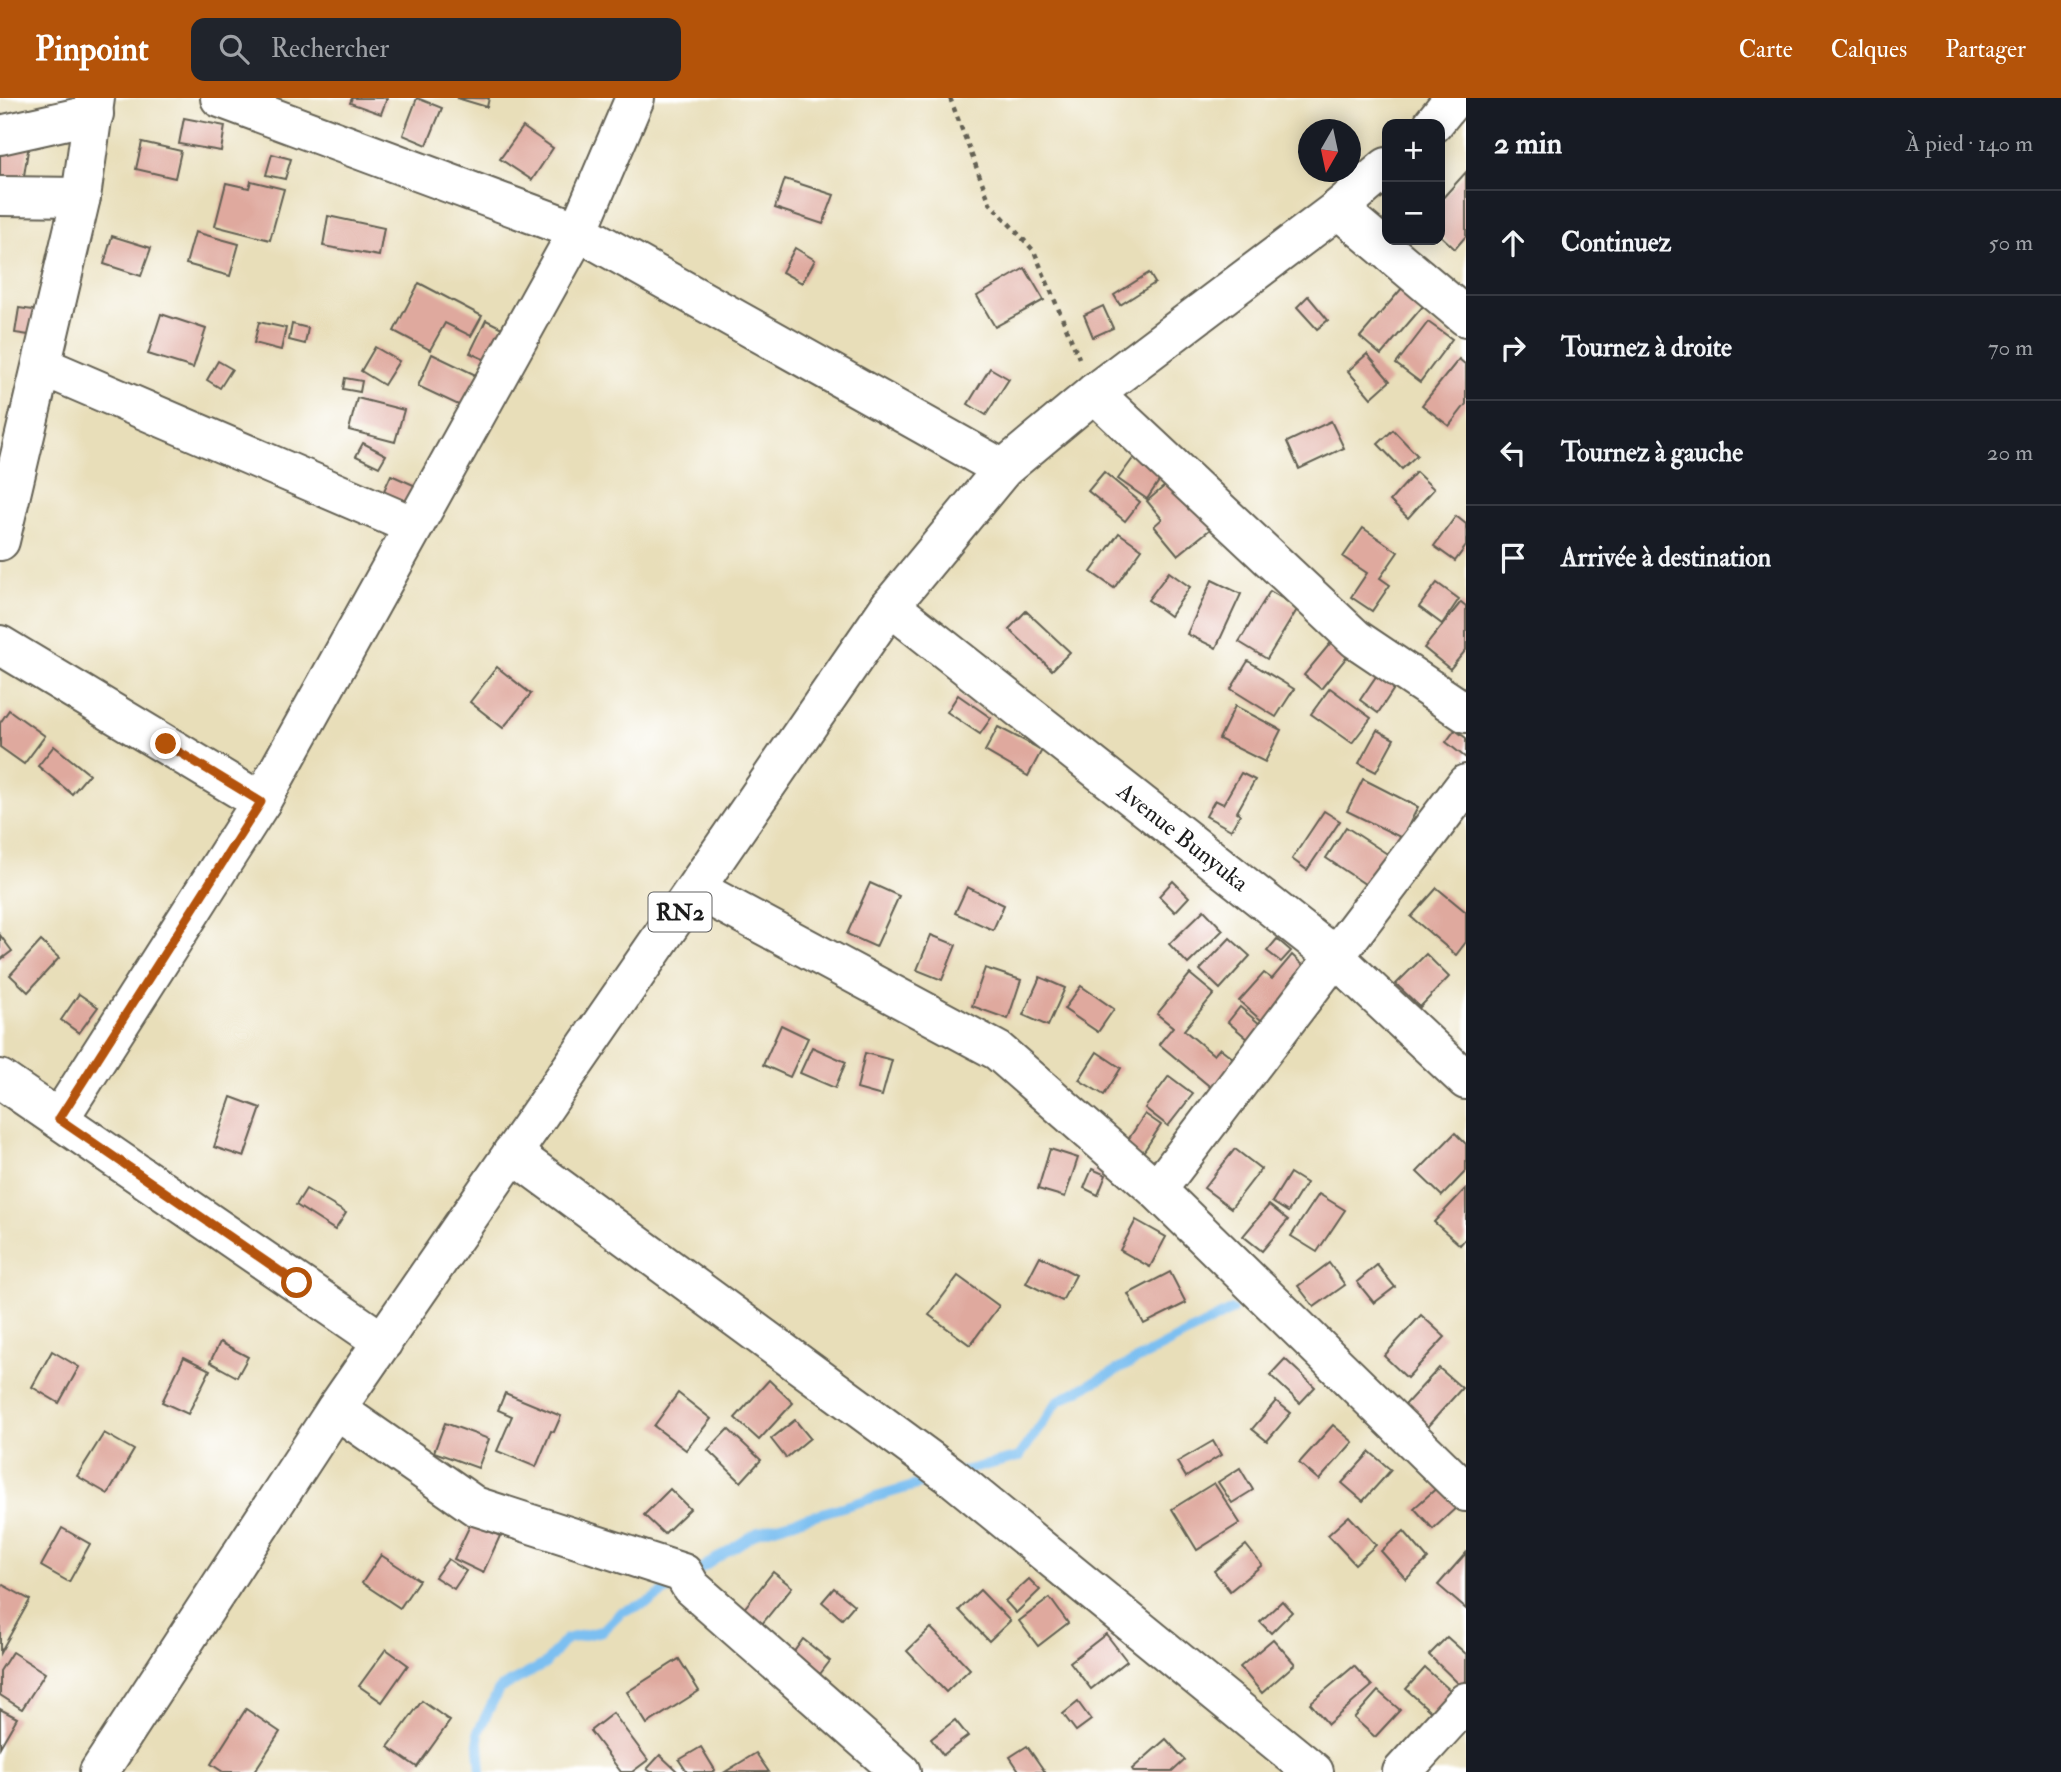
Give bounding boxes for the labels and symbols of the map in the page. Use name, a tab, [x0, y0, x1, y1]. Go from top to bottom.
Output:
north arrow	[1298, 119, 1361, 182]
route end	[150, 728, 181, 759]
street label: Avenue Bunyuka	[1110, 775, 1256, 899]
road number: RN2	[648, 892, 712, 932]
route start	[281, 1267, 312, 1298]

